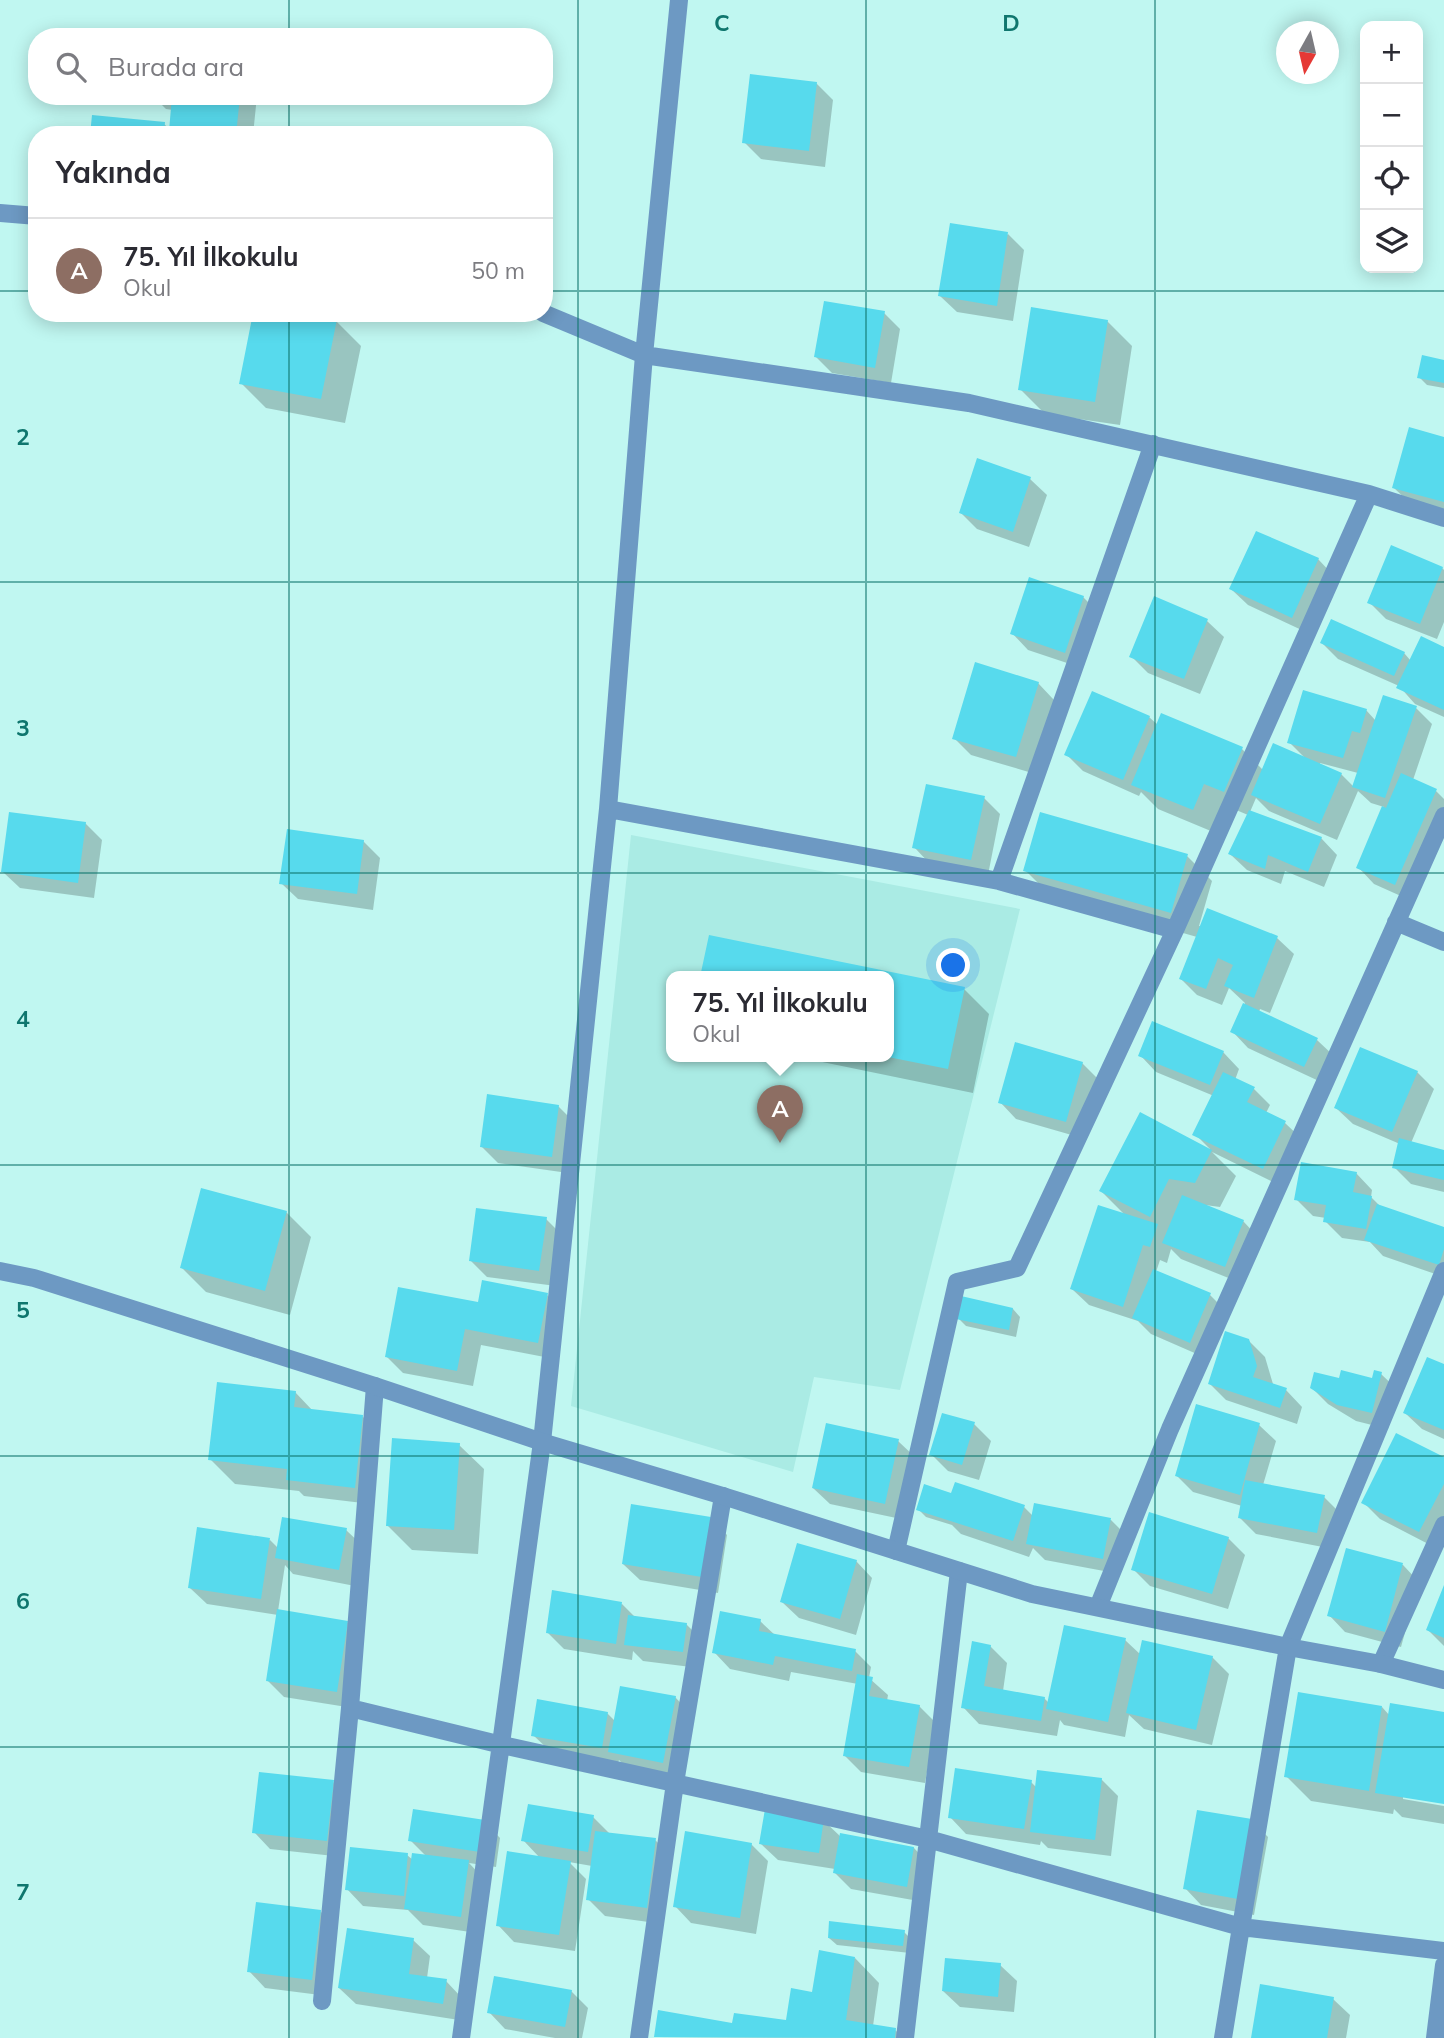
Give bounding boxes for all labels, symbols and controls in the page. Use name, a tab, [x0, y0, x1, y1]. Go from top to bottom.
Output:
text: C	[714, 8, 730, 37]
text: D	[1002, 8, 1020, 37]
north arrow	[1276, 21, 1339, 84]
map controls	[1360, 21, 1423, 273]
button: +	[1360, 21, 1423, 84]
search box	[28, 28, 553, 105]
icon: search	[52, 48, 90, 86]
text: Burada ara	[108, 50, 244, 83]
button: −	[1360, 84, 1423, 147]
button: locate	[1360, 147, 1423, 210]
text: Yakında	[56, 153, 171, 191]
button: layers	[1360, 210, 1423, 273]
text: 75. Yıl İlkokulu	[123, 240, 299, 273]
text: A	[70, 256, 88, 285]
text: 50 m	[471, 256, 525, 285]
text: Okul	[123, 273, 171, 302]
text: 2	[16, 422, 30, 451]
text: 3	[16, 713, 30, 742]
your location	[936, 948, 970, 982]
popup	[666, 971, 894, 1062]
text: 75. Yıl İlkokulu	[692, 986, 868, 1019]
text: 4	[16, 1004, 30, 1033]
text: Okul	[692, 1019, 741, 1048]
pin: A	[757, 1085, 803, 1143]
text: 5	[16, 1295, 30, 1324]
text: 6	[16, 1586, 30, 1615]
text: 7	[16, 1877, 30, 1906]

